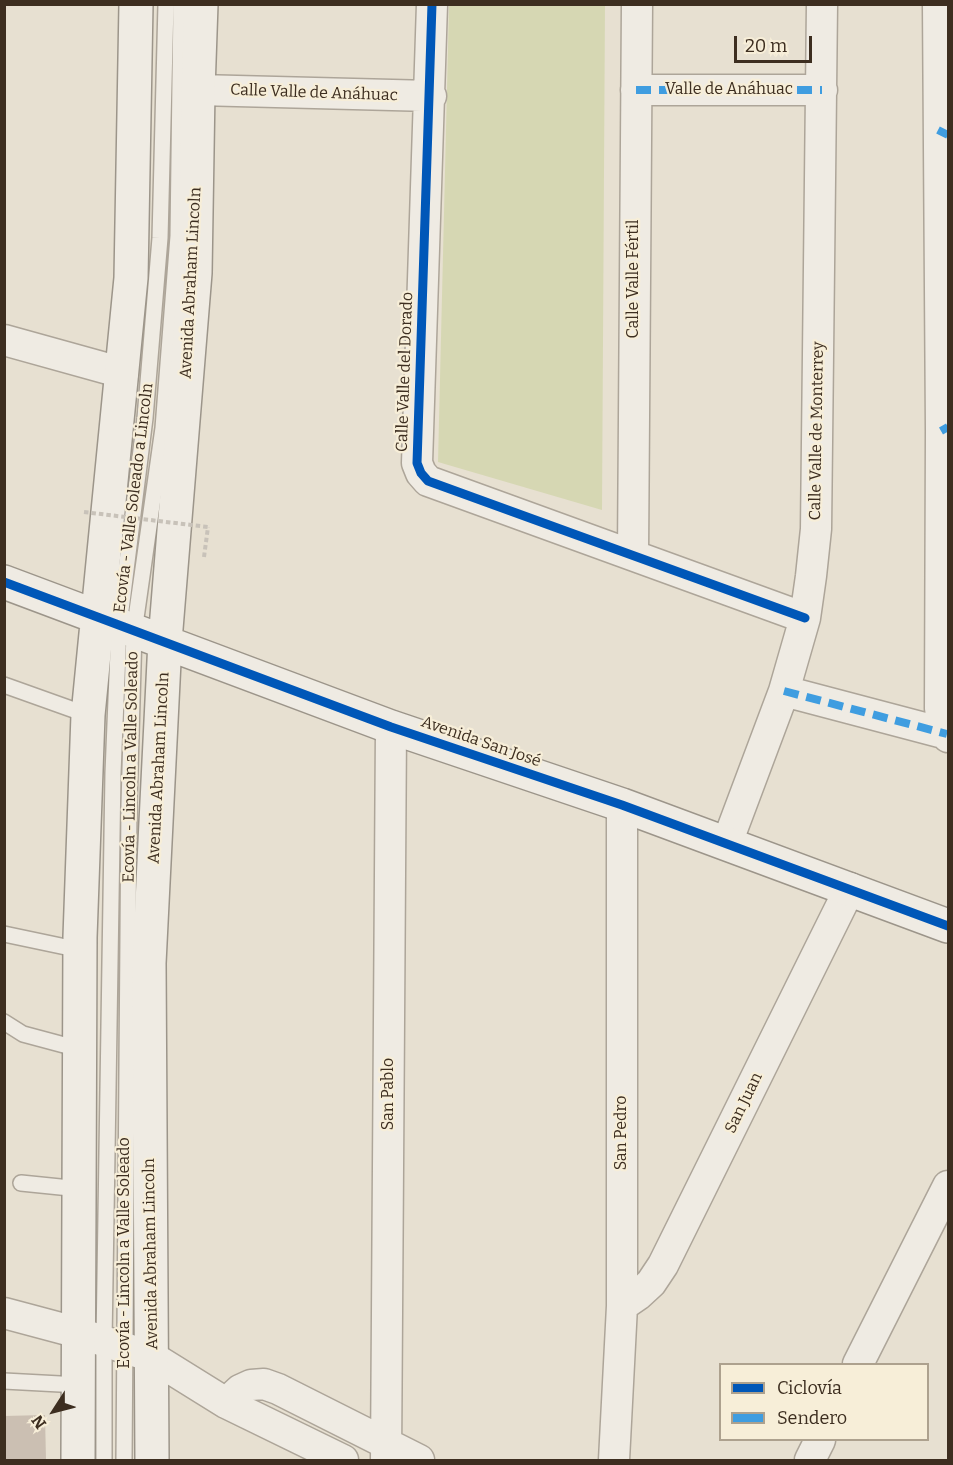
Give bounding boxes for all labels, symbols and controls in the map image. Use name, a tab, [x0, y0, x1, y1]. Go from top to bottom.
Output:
scale bar	[737, 24, 815, 62]
text: 20 m	[745, 35, 787, 57]
street label: Calle Valle de Anáhuac	[230, 80, 398, 106]
street label: Valle de Anáhuac	[665, 80, 793, 100]
street label: Avenida Abraham Lincoln	[176, 187, 206, 379]
street label: Calle Valle Fértil	[624, 220, 644, 338]
street label: Calle Valle del Dorado	[393, 292, 417, 452]
street label: Calle Valle de Monterrey	[806, 341, 828, 521]
street label: Ecovía - Valle Soleado a Lincoln	[110, 382, 158, 614]
street label: Ecovía - Lincoln a Valle Soleado	[119, 651, 143, 883]
street label: Avenida Abraham Lincoln	[144, 672, 174, 864]
street label: Avenida San José	[419, 712, 543, 772]
street label: San Pablo	[379, 1058, 399, 1130]
street label: San Juan	[721, 1069, 767, 1137]
street label: San Pedro	[612, 1096, 632, 1170]
street label: Ecovía - Lincoln a Valle Soleado	[115, 1137, 135, 1369]
street label: Avenida Abraham Lincoln	[140, 1158, 162, 1350]
legend	[719, 1363, 929, 1441]
text: Ciclovía	[777, 1377, 842, 1399]
north arrow	[24, 1381, 84, 1441]
text: Sendero	[777, 1407, 847, 1429]
text: N	[28, 1411, 50, 1432]

